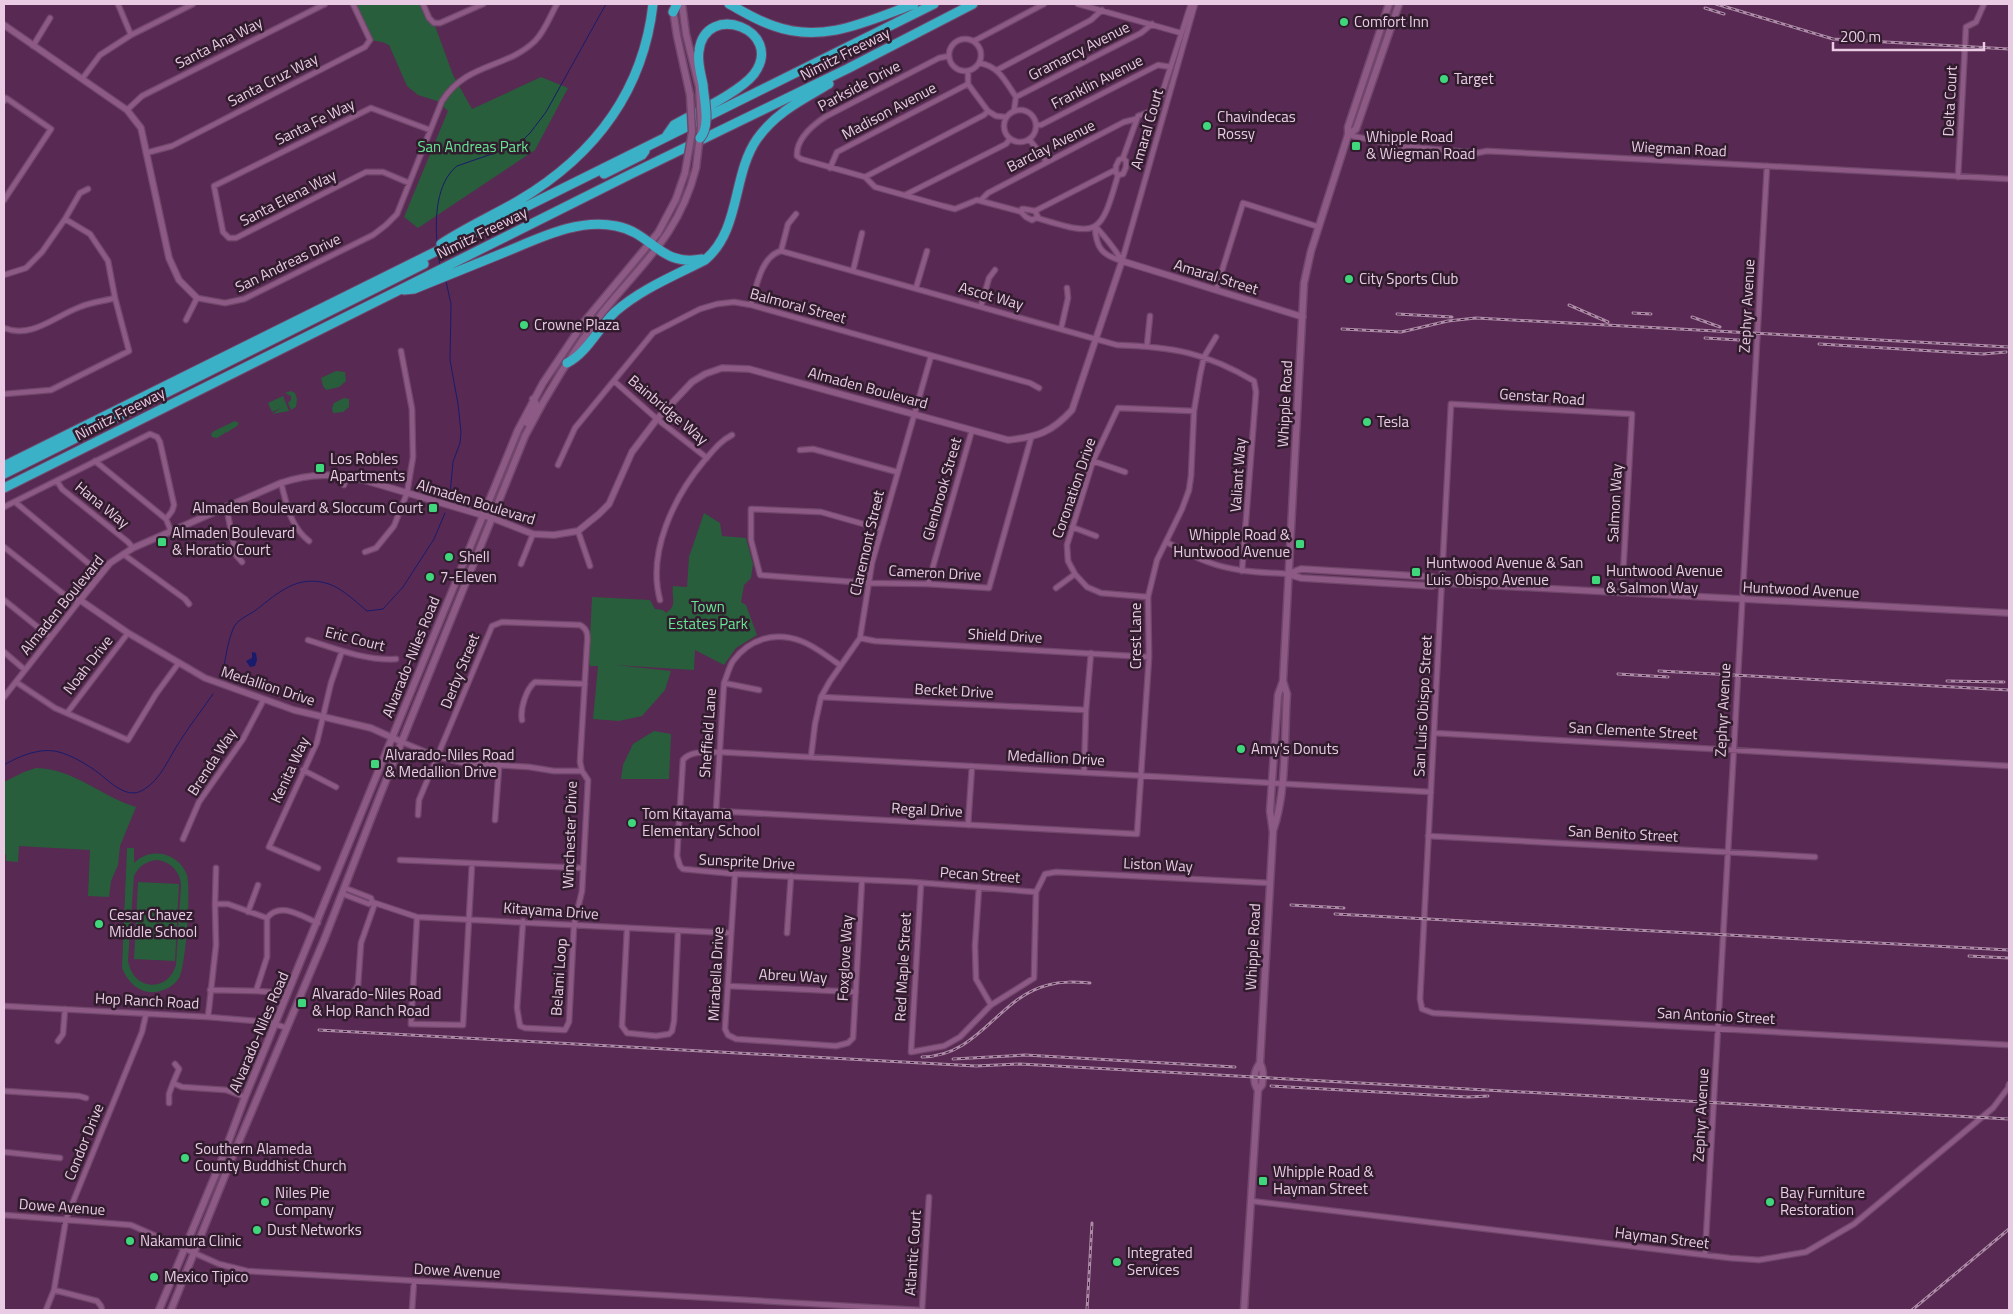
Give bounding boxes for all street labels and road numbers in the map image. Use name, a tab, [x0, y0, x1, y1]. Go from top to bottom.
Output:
street label: Santa Ana Way	[171, 11, 266, 74]
street label: Gramarcy Avenue	[1024, 15, 1133, 86]
street label: Nimitz Freeway	[796, 21, 894, 86]
street label: Santa Cruz Way	[224, 47, 322, 112]
street label: Franklin Avenue	[1047, 48, 1147, 115]
street label: Parkside Drive	[813, 54, 904, 117]
street label: Delta Court	[1936, 64, 1963, 137]
street label: Madison Avenue	[837, 76, 940, 145]
street label: Amaral Court	[1124, 85, 1169, 172]
street label: Santa Fe Way	[271, 92, 358, 151]
street label: Barclay Avenue	[1002, 113, 1099, 178]
street label: Wiegman Road	[1631, 135, 1727, 162]
street label: Santa Elena Way	[235, 163, 340, 232]
street label: Nimitz Freeway	[433, 201, 531, 264]
street label: San Andreas Drive	[231, 227, 345, 298]
street label: Amaral Street	[1171, 253, 1262, 300]
street label: Zephyr Avenue	[1733, 258, 1760, 354]
street label: Ascot Way	[956, 275, 1026, 316]
street label: Balmoral Street	[747, 282, 850, 330]
street label: Whipple Road	[1271, 360, 1298, 448]
street label: Almaden Boulevard	[806, 361, 930, 415]
street label: Bainbridge Way	[623, 369, 714, 450]
street label: Nimitz Freeway	[71, 381, 169, 446]
street label: Genstar Road	[1499, 382, 1586, 411]
street label: Glenbrook Street	[916, 434, 967, 543]
street label: Coronation Drive	[1046, 434, 1102, 541]
street label: Valiant Way	[1223, 437, 1252, 513]
street label: Salmon Way	[1601, 463, 1628, 543]
street label: Almaden Boulevard	[414, 473, 538, 530]
street label: Hana Way	[70, 475, 135, 534]
street label: Claremont Street	[843, 487, 890, 598]
street label: Almaden Boulevard	[14, 550, 109, 660]
street label: Cameron Drive	[888, 559, 982, 586]
street label: Huntwood Avenue	[1742, 575, 1860, 604]
street label: Alvarado-Niles Road	[376, 593, 445, 721]
street label: Crest Lane	[1124, 603, 1147, 669]
street label: Eric Court	[323, 620, 388, 657]
street label: Shield Drive	[967, 622, 1043, 649]
street label: Derby Street	[434, 629, 485, 712]
street label: Noah Drive	[57, 630, 118, 699]
street label: San Luis Obispo Street	[1407, 634, 1438, 777]
street label: Medallion Drive	[218, 659, 318, 712]
street label: Zephyr Avenue	[1709, 662, 1736, 758]
street label: Becket Drive	[914, 677, 994, 704]
street label: Sheffield Lane	[693, 687, 722, 778]
street label: San Clemente Street	[1568, 716, 1699, 745]
street label: Brenda Way	[181, 723, 242, 800]
street label: Kenita Way	[264, 733, 315, 807]
street label: Medallion Drive	[1007, 743, 1105, 772]
street label: Winchester Drive	[556, 781, 583, 889]
street label: Regal Drive	[891, 796, 963, 823]
street label: San Benito Street	[1567, 819, 1679, 848]
street label: Sunsprite Drive	[698, 847, 796, 876]
street label: Liston Way	[1123, 851, 1193, 878]
street label: Pecan Street	[939, 860, 1022, 889]
street label: Kitayama Drive	[503, 896, 599, 925]
street label: Whipple Road	[1239, 903, 1266, 991]
street label: Red Maple Street	[888, 911, 917, 1022]
street label: Foxglove Way	[831, 914, 858, 1002]
street label: Mirabella Drive	[702, 926, 729, 1022]
street label: Belami Loop	[544, 937, 573, 1017]
street label: Abreu Way	[758, 962, 828, 989]
street label: Alvarado-Niles Road	[223, 968, 294, 1096]
street label: Hop Ranch Road	[94, 986, 200, 1015]
street label: San Antonio Street	[1656, 1001, 1776, 1030]
street label: Zephyr Avenue	[1687, 1067, 1714, 1163]
street label: Condor Drive	[58, 1100, 109, 1184]
street label: Dowe Avenue	[18, 1192, 106, 1221]
street label: Atlantic Court	[898, 1209, 927, 1297]
street label: Hayman Street	[1614, 1220, 1711, 1255]
street label: Dowe Avenue	[413, 1257, 501, 1284]

